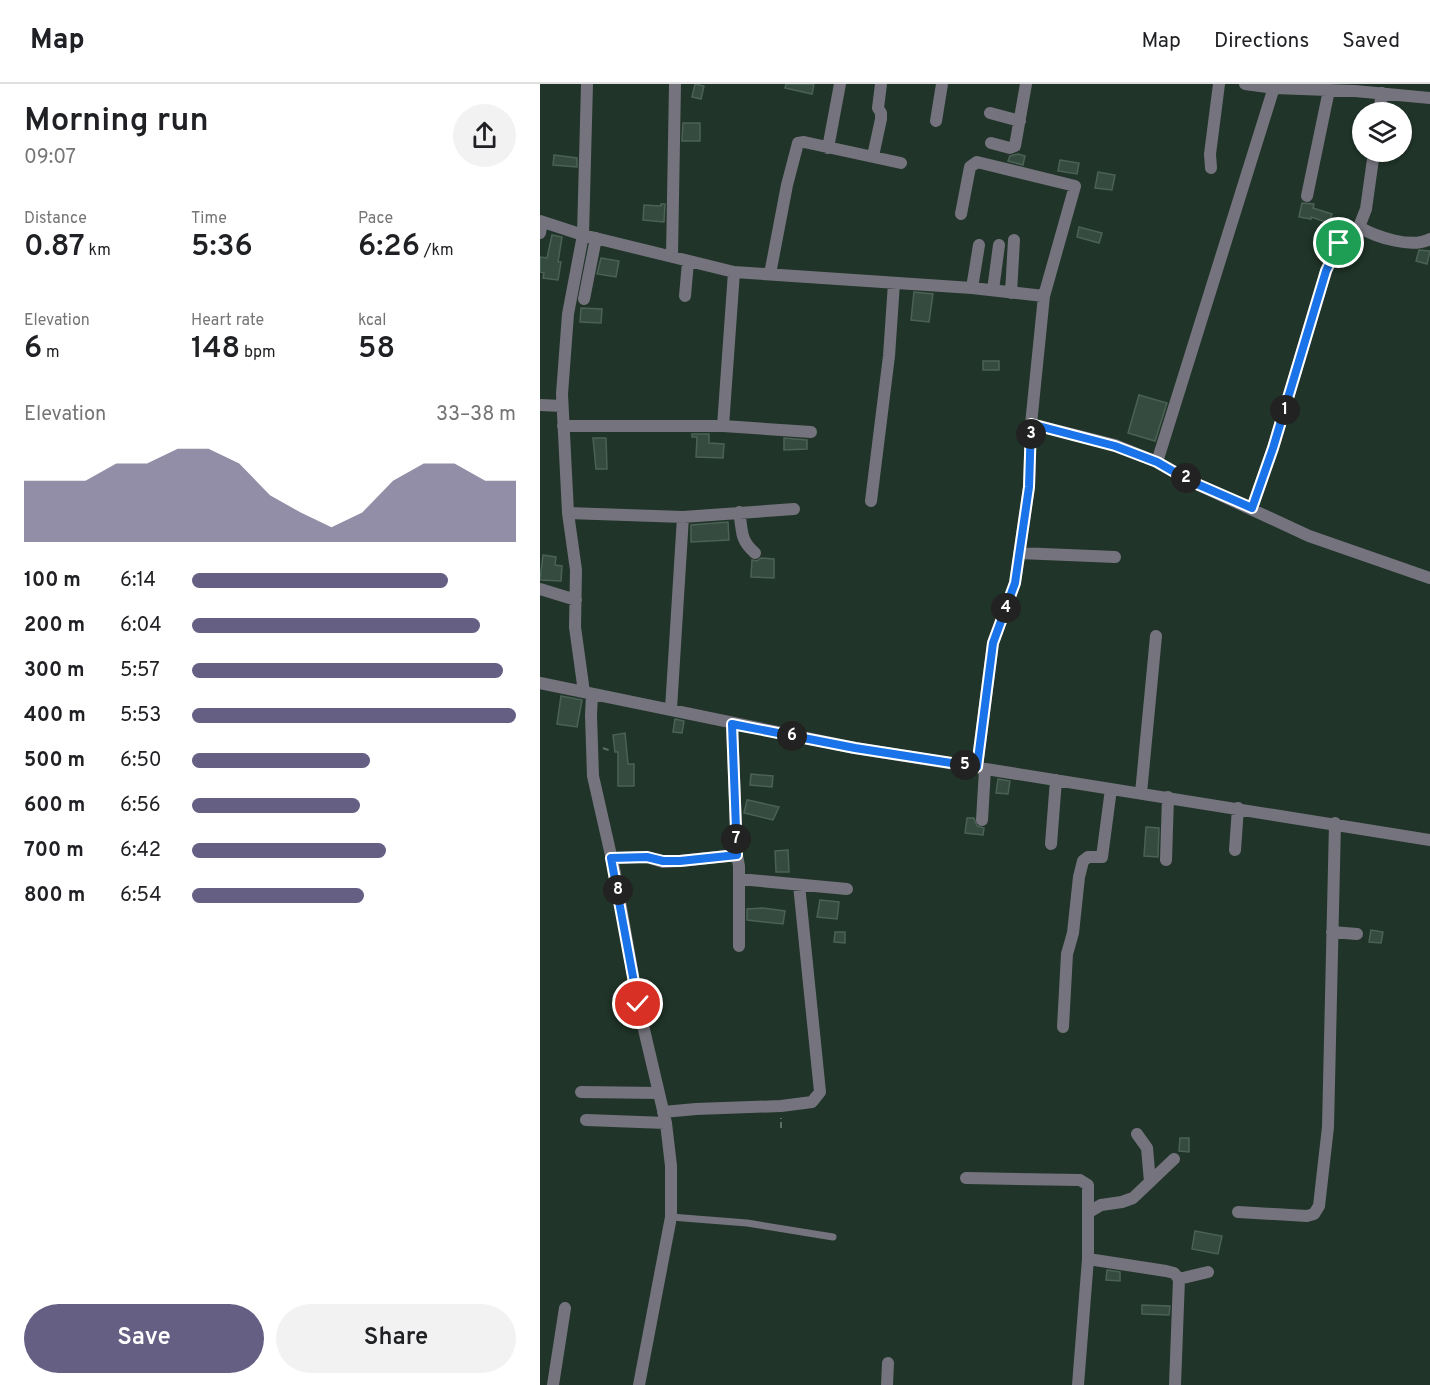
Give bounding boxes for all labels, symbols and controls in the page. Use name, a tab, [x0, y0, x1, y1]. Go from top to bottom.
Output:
text: Map	[30, 23, 85, 59]
text: Map	[1141, 28, 1181, 55]
text: Directions	[1214, 28, 1309, 55]
text: Saved	[1342, 28, 1400, 55]
text: Morning run	[24, 101, 209, 143]
map controls	[1352, 102, 1412, 162]
button: layers	[1352, 102, 1412, 162]
button: share	[453, 104, 516, 167]
text: 09:07	[24, 145, 76, 171]
text: Distance	[24, 209, 87, 229]
text: Time	[191, 209, 227, 229]
text: Pace	[358, 209, 393, 229]
pin	[1313, 217, 1364, 268]
icon: arrive	[1322, 226, 1355, 259]
text: 0.87	[24, 229, 85, 266]
text: 5:36	[191, 229, 253, 266]
text: 6:26	[358, 229, 420, 266]
text: km	[85, 241, 111, 261]
text: /km	[420, 241, 454, 261]
text: Elevation	[24, 311, 90, 331]
text: Heart rate	[191, 311, 264, 331]
text: kcal	[358, 311, 386, 331]
text: 6	[24, 331, 42, 368]
text: 148	[191, 331, 240, 368]
text: 58	[358, 331, 395, 368]
text: m	[42, 343, 60, 363]
text: bpm	[240, 343, 276, 363]
pin: 1	[1270, 395, 1300, 425]
text: 1	[1282, 400, 1288, 420]
text: Elevation	[24, 402, 106, 428]
text: 33–38 m	[436, 402, 516, 428]
pin: 3	[1016, 419, 1046, 449]
text: 3	[1026, 424, 1036, 444]
pin: 2	[1171, 463, 1201, 493]
text: 2	[1181, 468, 1191, 488]
text: 100 m	[24, 568, 81, 594]
text: 6:14	[120, 568, 156, 594]
pin: 4	[991, 593, 1021, 623]
text: 4	[1001, 598, 1011, 618]
text: 200 m	[24, 613, 85, 639]
text: 6:04	[120, 613, 162, 639]
text: 300 m	[24, 658, 85, 684]
text: 5:57	[120, 658, 160, 684]
text: 400 m	[24, 703, 86, 729]
text: 5:53	[120, 703, 161, 729]
pin: 6	[777, 721, 807, 751]
text: 6	[787, 726, 797, 746]
text: 500 m	[24, 748, 85, 774]
text: 6:50	[120, 748, 162, 774]
pin: 5	[950, 750, 980, 780]
text: 5	[960, 755, 970, 775]
text: 600 m	[24, 793, 85, 819]
text: 6:56	[120, 793, 161, 819]
pin: 7	[721, 824, 751, 854]
text: 7	[732, 829, 740, 849]
text: 700 m	[24, 838, 84, 864]
text: 6:42	[120, 838, 161, 864]
pin: 8	[603, 875, 633, 905]
text: 8	[613, 880, 623, 900]
text: 800 m	[24, 883, 85, 909]
text: 6:54	[120, 883, 162, 909]
pin	[612, 978, 663, 1029]
icon: check	[621, 987, 654, 1020]
button: Save	[24, 1304, 264, 1373]
button: Share	[276, 1304, 516, 1373]

